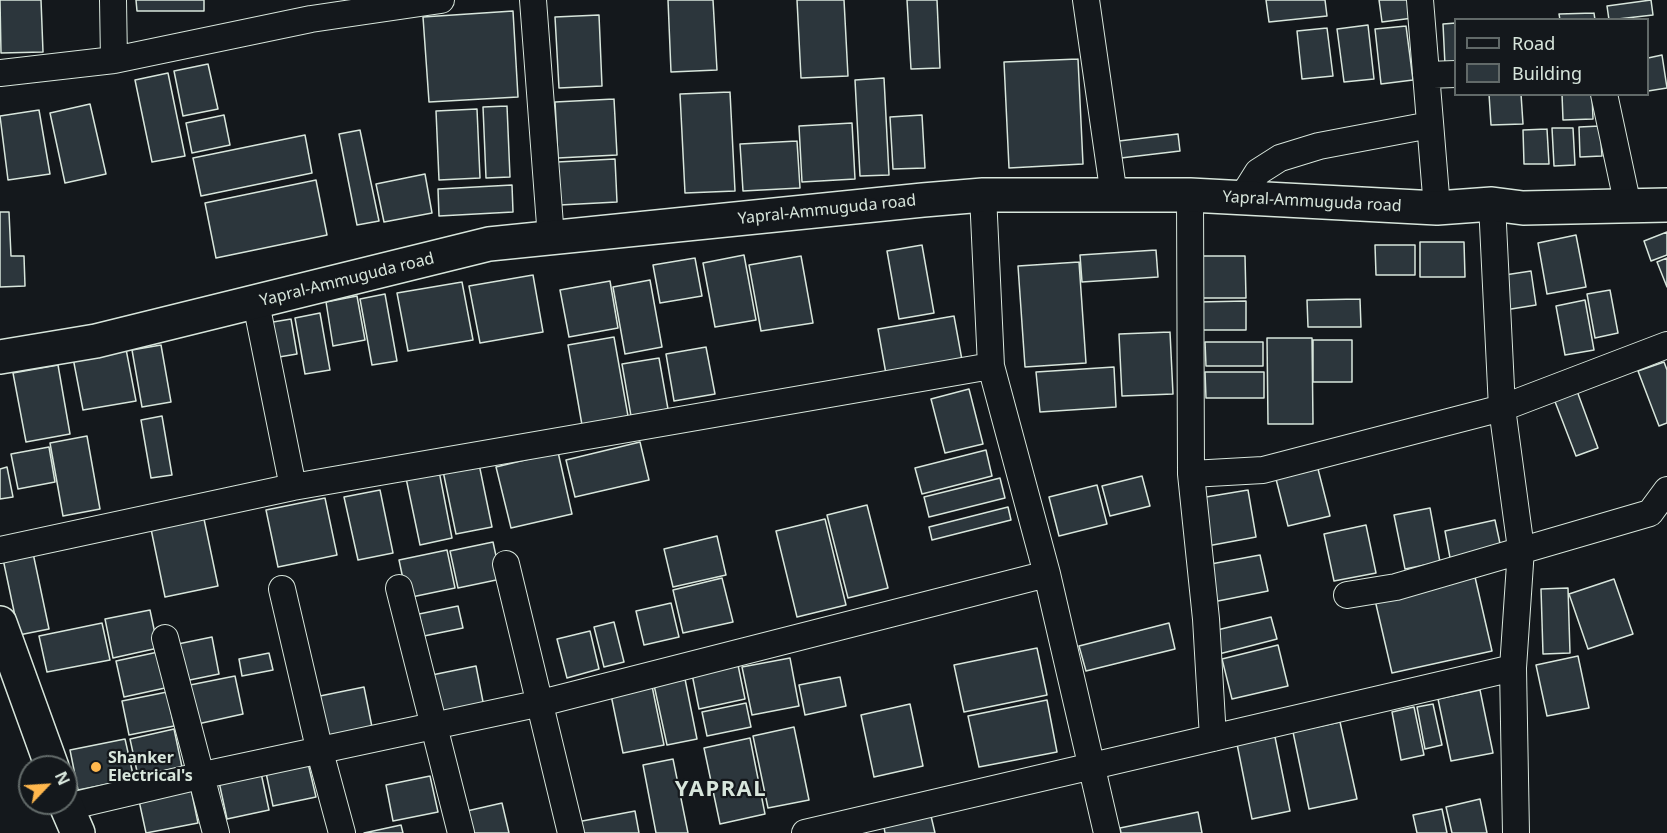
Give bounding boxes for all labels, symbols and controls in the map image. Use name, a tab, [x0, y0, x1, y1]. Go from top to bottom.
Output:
legend	[1454, 18, 1649, 96]
text: Road	[1512, 31, 1555, 55]
text: Building	[1512, 61, 1582, 85]
street label: Yapral-Ammuguda road	[1222, 188, 1402, 216]
street label: Yapral-Ammuguda road	[737, 191, 917, 229]
street label: Yapral-Ammuguda road	[258, 249, 436, 311]
place label: Shanker Electrical's	[108, 748, 193, 786]
north arrow	[18, 755, 78, 815]
marker: Shanker Electrical's	[89, 760, 103, 774]
text: N	[50, 768, 75, 789]
district label: YAPRAL	[675, 777, 767, 803]

